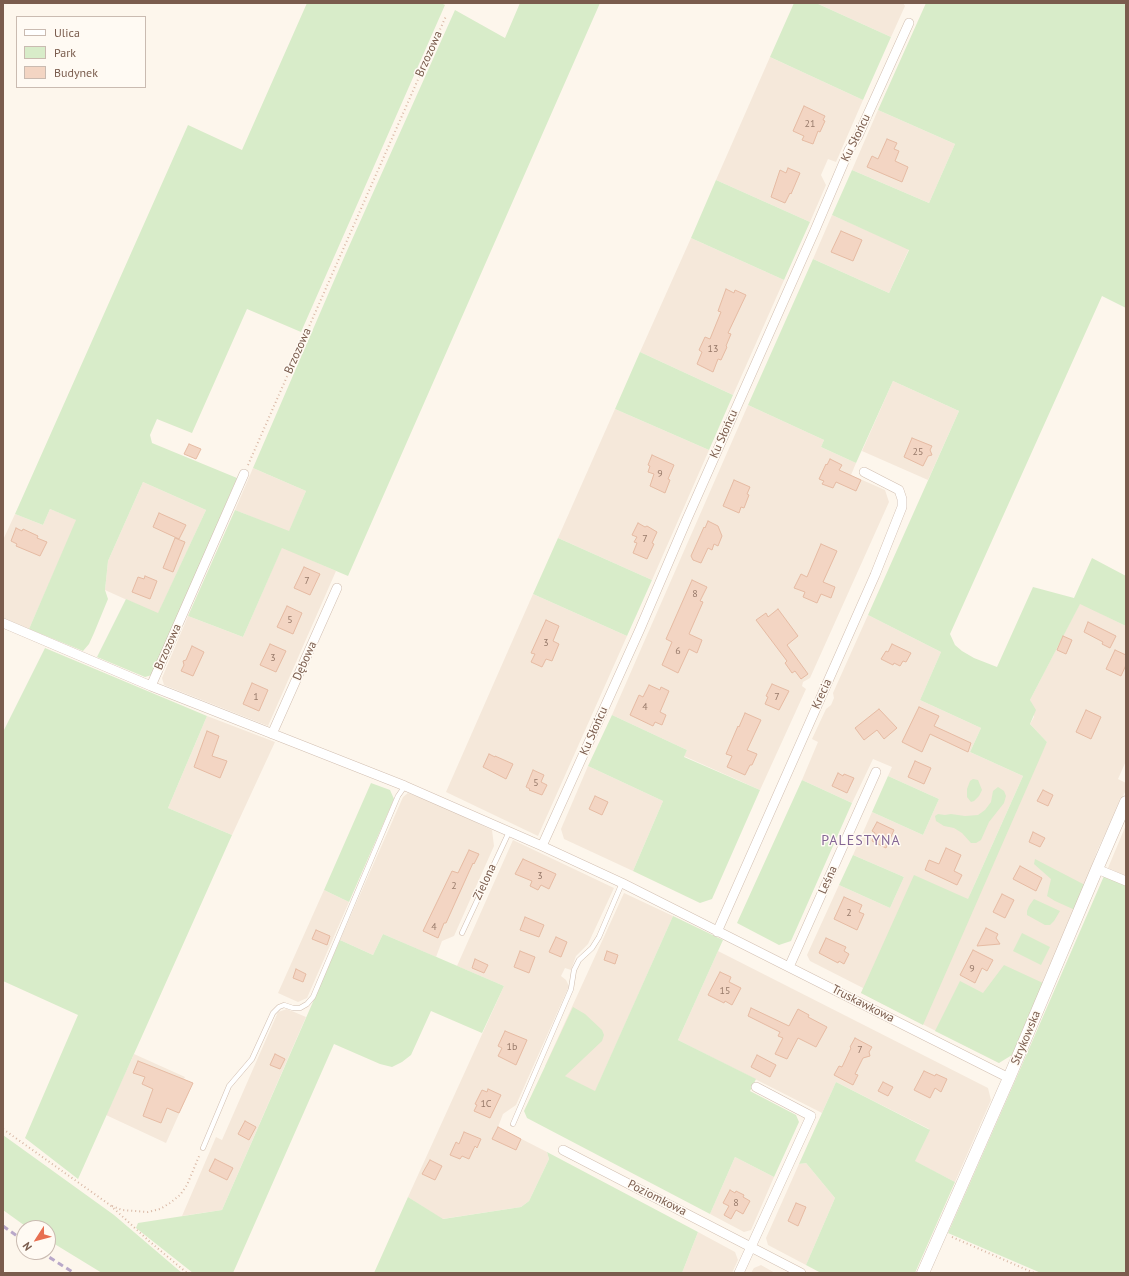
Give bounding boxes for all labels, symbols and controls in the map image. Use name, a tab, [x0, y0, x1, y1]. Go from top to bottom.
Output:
legend	[16, 16, 146, 88]
text: Ulica	[54, 25, 80, 40]
street label: Brzozowa	[413, 29, 445, 79]
text: Park	[54, 45, 76, 60]
text: Budynek	[54, 65, 98, 80]
street label: Ku Słońcu	[838, 112, 874, 164]
house number: 21	[805, 118, 815, 130]
street label: Brzozowa	[282, 326, 314, 376]
house number: 13	[708, 343, 718, 355]
street label: Ku Słońcu	[707, 408, 741, 460]
house number: 25	[913, 446, 923, 458]
house number: 9	[657, 468, 663, 480]
house number: 7	[642, 533, 648, 545]
house number: 7	[304, 575, 310, 587]
house number: 8	[692, 588, 698, 600]
house number: 5	[287, 614, 293, 626]
street label: Brzozowa	[152, 622, 184, 672]
house number: 3	[543, 637, 549, 649]
street label: Dębowa	[290, 639, 320, 683]
house number: 6	[675, 645, 681, 657]
house number: 3	[270, 652, 276, 664]
street label: Krecia	[809, 677, 835, 711]
house number: 1	[253, 691, 259, 703]
house number: 7	[774, 691, 780, 703]
house number: 4	[642, 701, 648, 713]
street label: Ku Słońcu	[577, 705, 611, 757]
house number: 5	[533, 777, 539, 789]
district label: PALESTYNA	[821, 833, 901, 849]
street label: Zielona	[470, 862, 500, 902]
street label: Leśna	[815, 864, 841, 896]
house number: 3	[537, 870, 543, 882]
house number: 2	[451, 880, 457, 892]
house number: 2	[846, 907, 852, 919]
house number: 4	[431, 921, 437, 933]
house number: 9	[969, 963, 975, 975]
street label: Truskawkowa	[829, 982, 897, 1026]
house number: 15	[720, 985, 730, 997]
street label: Strykowska	[1008, 1009, 1044, 1067]
house number: 1b	[507, 1041, 517, 1053]
house number: 7	[857, 1044, 863, 1056]
house number: 1C	[480, 1098, 492, 1110]
street label: Poziomkowa	[625, 1177, 689, 1219]
house number: 8	[733, 1197, 739, 1209]
north arrow	[16, 1220, 56, 1260]
text: N	[19, 1239, 35, 1254]

